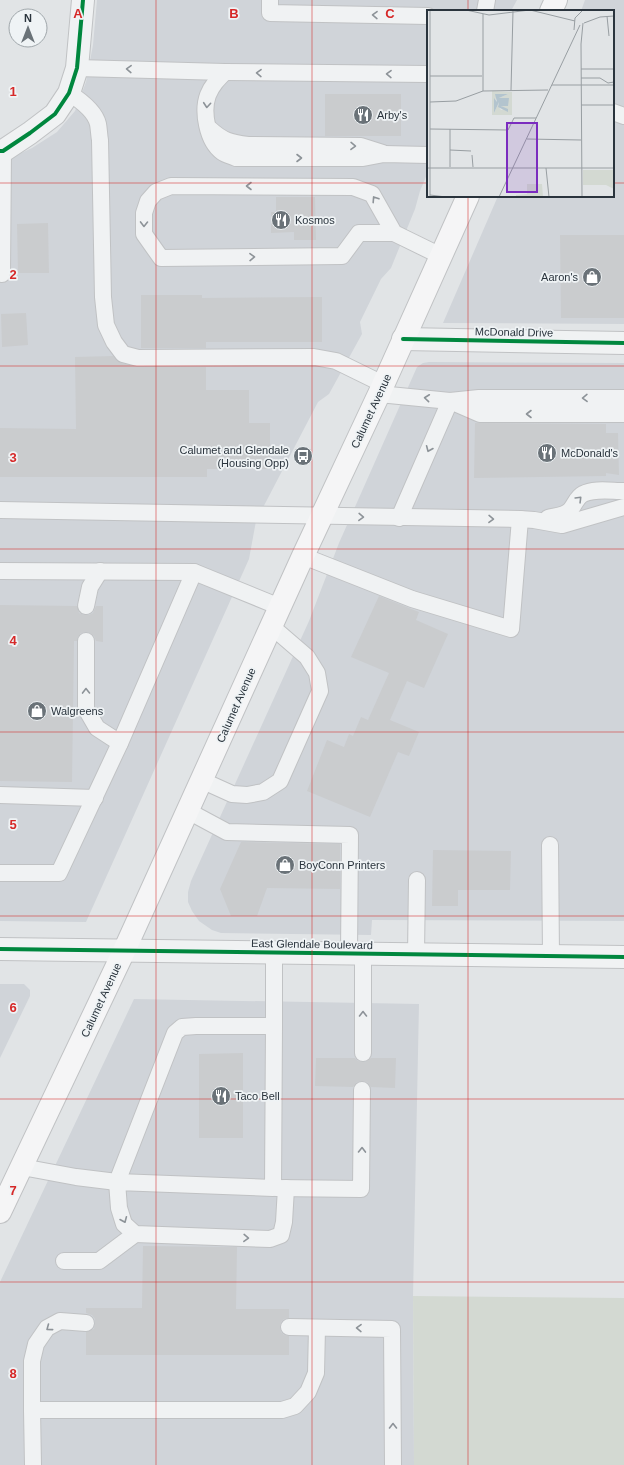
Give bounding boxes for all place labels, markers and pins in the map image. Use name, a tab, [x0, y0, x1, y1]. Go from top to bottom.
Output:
restaurant icon: Arby's	[352, 104, 374, 126]
place label: Arby's	[377, 109, 408, 121]
restaurant icon: Kosmos	[270, 209, 292, 231]
place label: Kosmos	[295, 214, 335, 226]
shop icon: Aaron's	[581, 266, 603, 288]
place label: Aaron's	[541, 271, 579, 283]
restaurant icon: McDonald's	[536, 442, 558, 464]
place label: Calumet and Glendale (Housing Opp)	[180, 444, 289, 469]
bus stop icon: Calumet and Glendale (Housing Opp)	[292, 445, 314, 467]
place label: McDonald's	[561, 447, 619, 459]
shop icon: Walgreens	[26, 700, 48, 722]
place label: Walgreens	[51, 705, 104, 717]
shop icon: BoyConn Printers	[274, 854, 296, 876]
place label: BoyConn Printers	[299, 859, 386, 871]
restaurant icon: Taco Bell	[210, 1085, 232, 1107]
place label: Taco Bell	[235, 1090, 280, 1102]

